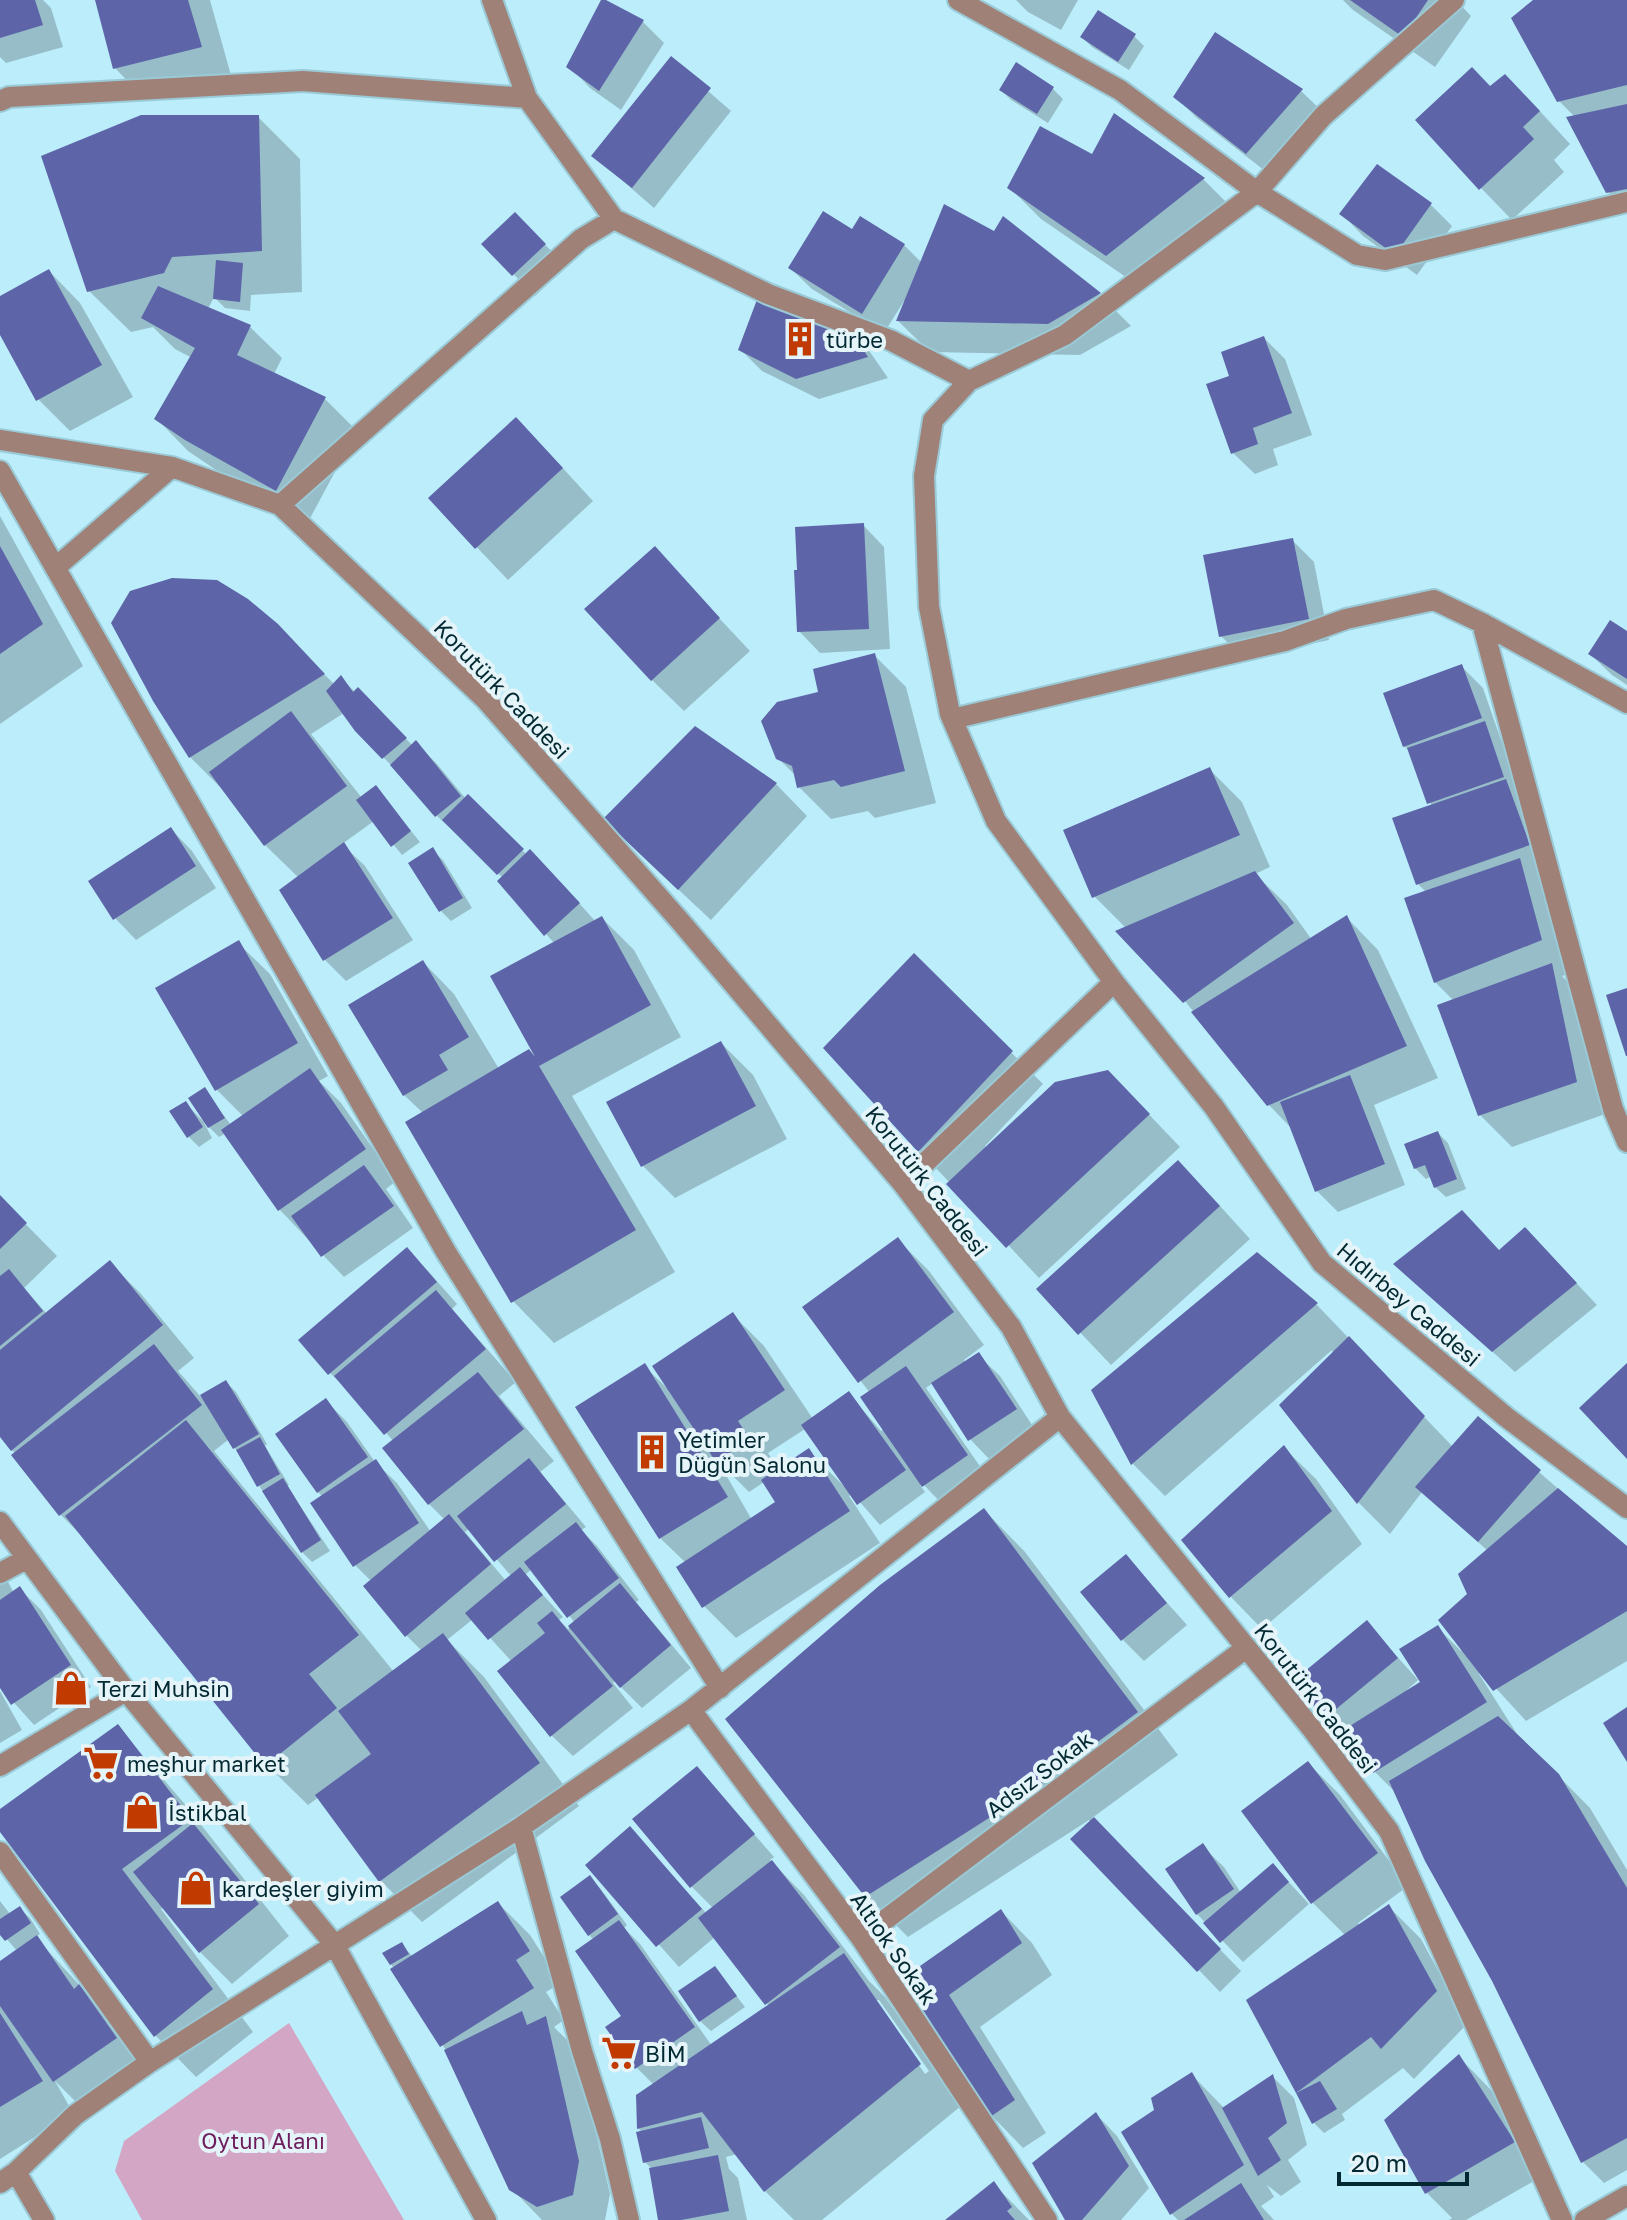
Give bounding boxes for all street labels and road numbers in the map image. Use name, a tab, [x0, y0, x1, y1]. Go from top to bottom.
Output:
street label: Korutürk Caddesi	[429, 614, 575, 764]
street label: Korutürk Caddesi	[860, 1100, 994, 1262]
street label: Hıdırbey Caddesi	[1332, 1236, 1486, 1372]
street label: Korutürk Caddesi	[1249, 1617, 1383, 1779]
street label: Adsız Sokak	[980, 1725, 1098, 1823]
street label: Altıok Sokak	[845, 1887, 943, 2009]

